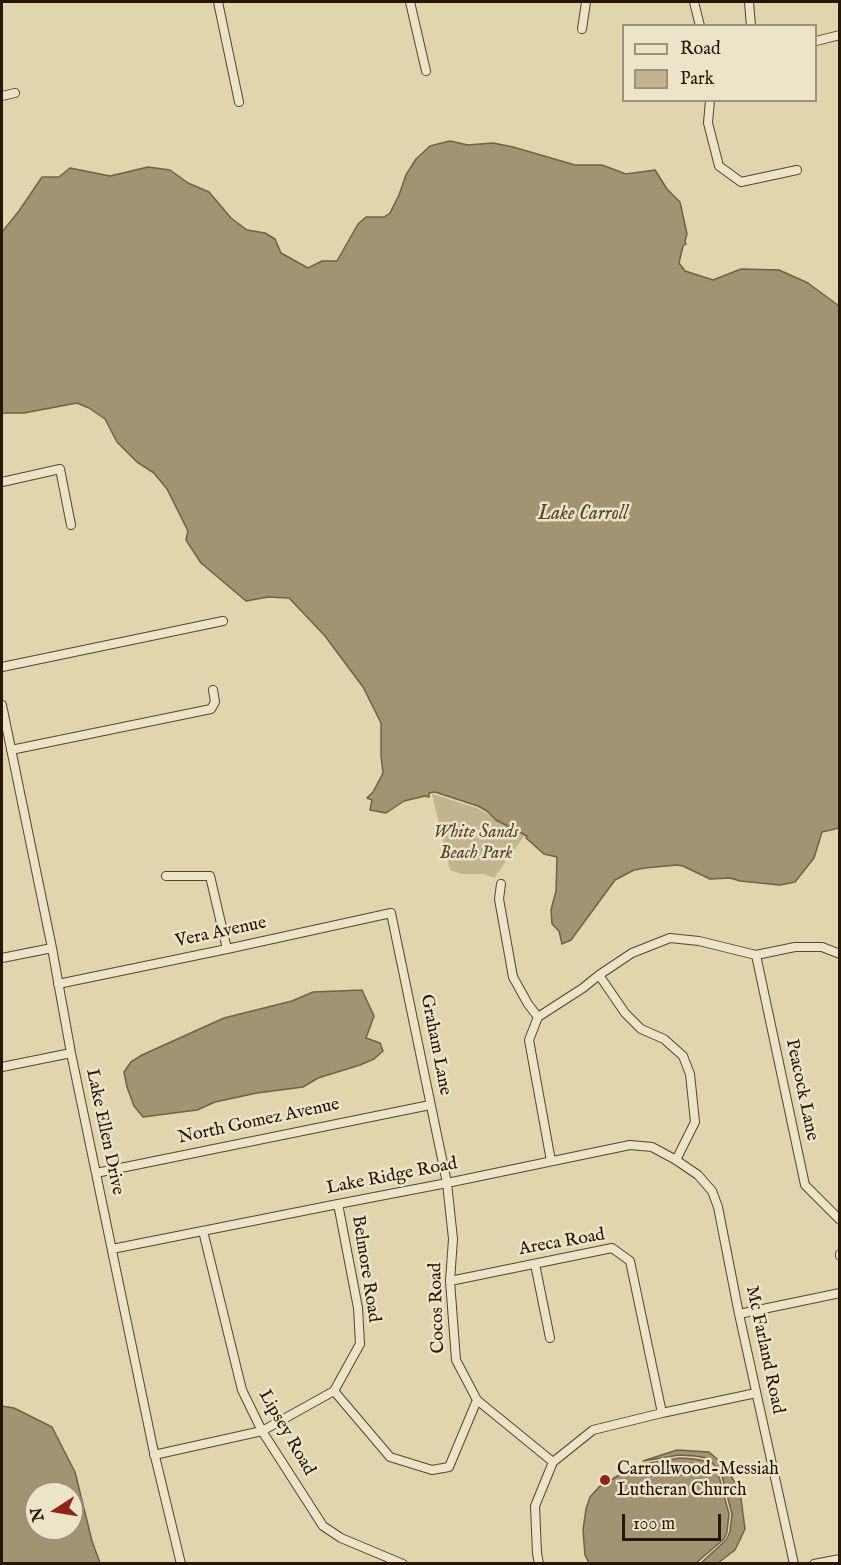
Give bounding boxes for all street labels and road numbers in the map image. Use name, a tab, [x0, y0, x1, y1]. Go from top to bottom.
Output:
street label: Vera Avenue	[174, 913, 268, 953]
street label: Graham Lane	[415, 993, 455, 1097]
street label: Peacock Lane	[780, 1037, 822, 1143]
street label: Lake Ellen Drive	[80, 1067, 128, 1197]
street label: North Gomez Avenue	[176, 1094, 342, 1150]
street label: Lake Ridge Road	[325, 1154, 459, 1200]
street label: Belmore Road	[346, 1214, 384, 1324]
street label: Areca Road	[517, 1225, 607, 1261]
street label: Cocos Road	[426, 1262, 450, 1354]
street label: Mc Farland Road	[740, 1284, 788, 1416]
street label: Lipsey Road	[253, 1386, 319, 1480]

